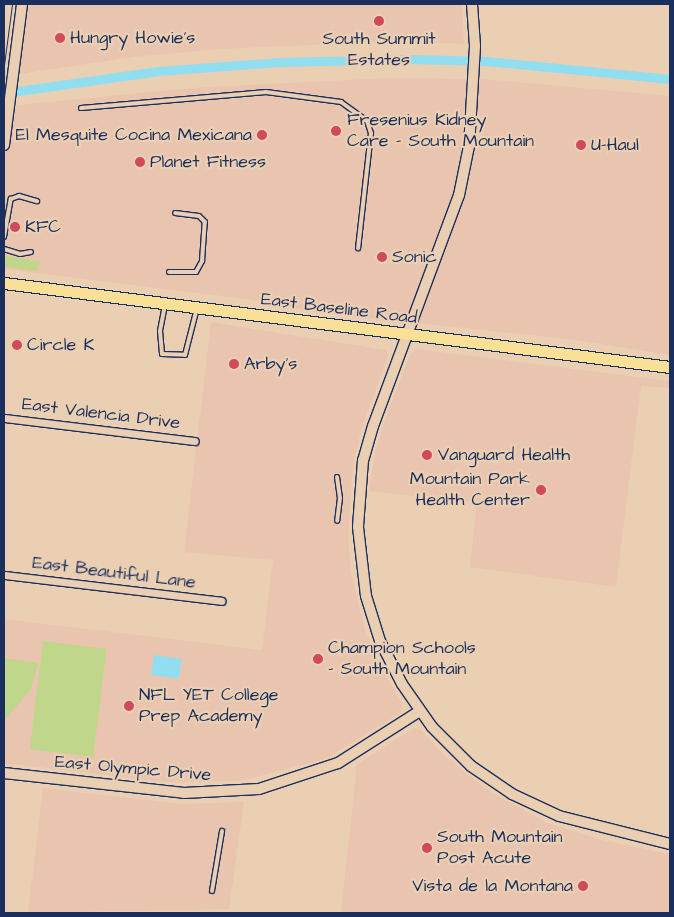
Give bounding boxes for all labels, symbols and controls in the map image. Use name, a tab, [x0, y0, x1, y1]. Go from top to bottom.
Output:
marker: South Summit Estates	[373, 15, 385, 27]
place label: Hungry Howie's	[70, 27, 195, 49]
place label: South Summit Estates	[323, 29, 435, 72]
marker: Hungry Howie's	[54, 32, 66, 44]
place label: Fresenius Kidney Care - South Mountain	[347, 110, 534, 152]
place label: El Mesquite Cocina Mexicana	[15, 124, 252, 146]
marker: Fresenius Kidney Care - South Mountain	[329, 124, 343, 138]
marker: El Mesquite Cocina Mexicana	[256, 129, 268, 141]
place label: U-Haul	[591, 134, 639, 156]
marker: U-Haul	[575, 139, 587, 151]
place label: Planet Fitness	[150, 151, 266, 173]
marker: Planet Fitness	[134, 156, 146, 168]
place label: KFC	[25, 216, 61, 238]
marker: KFC	[9, 221, 21, 233]
place label: Sonic	[392, 246, 437, 268]
marker: Sonic	[376, 251, 388, 263]
street label: East Baseline Road	[260, 289, 418, 329]
place label: Circle K	[27, 334, 94, 356]
marker: Circle K	[11, 339, 23, 351]
place label: Arby's	[244, 353, 297, 375]
marker: Arby's	[228, 358, 240, 370]
street label: East Valencia Drive	[21, 394, 181, 434]
place label: Vanguard Health	[438, 444, 570, 466]
marker: Vanguard Health	[420, 448, 434, 462]
place label: Mountain Park Health Center	[410, 469, 530, 512]
marker: Mountain Park Health Center	[534, 483, 548, 497]
street label: East Beautiful Lane	[31, 552, 197, 594]
place label: Champion Schools - South Mountain	[328, 638, 476, 681]
marker: Champion Schools - South Mountain	[312, 653, 324, 665]
place label: NFL YET College Prep Academy	[139, 685, 278, 728]
marker: NFL YET College Prep Academy	[123, 700, 135, 712]
street label: East Olympic Drive	[54, 751, 212, 787]
place label: South Mountain Post Acute	[437, 827, 563, 870]
marker: South Mountain Post Acute	[421, 842, 433, 854]
place label: Vista de la Montana	[412, 875, 573, 897]
marker: Vista de la Montana	[577, 880, 589, 892]

